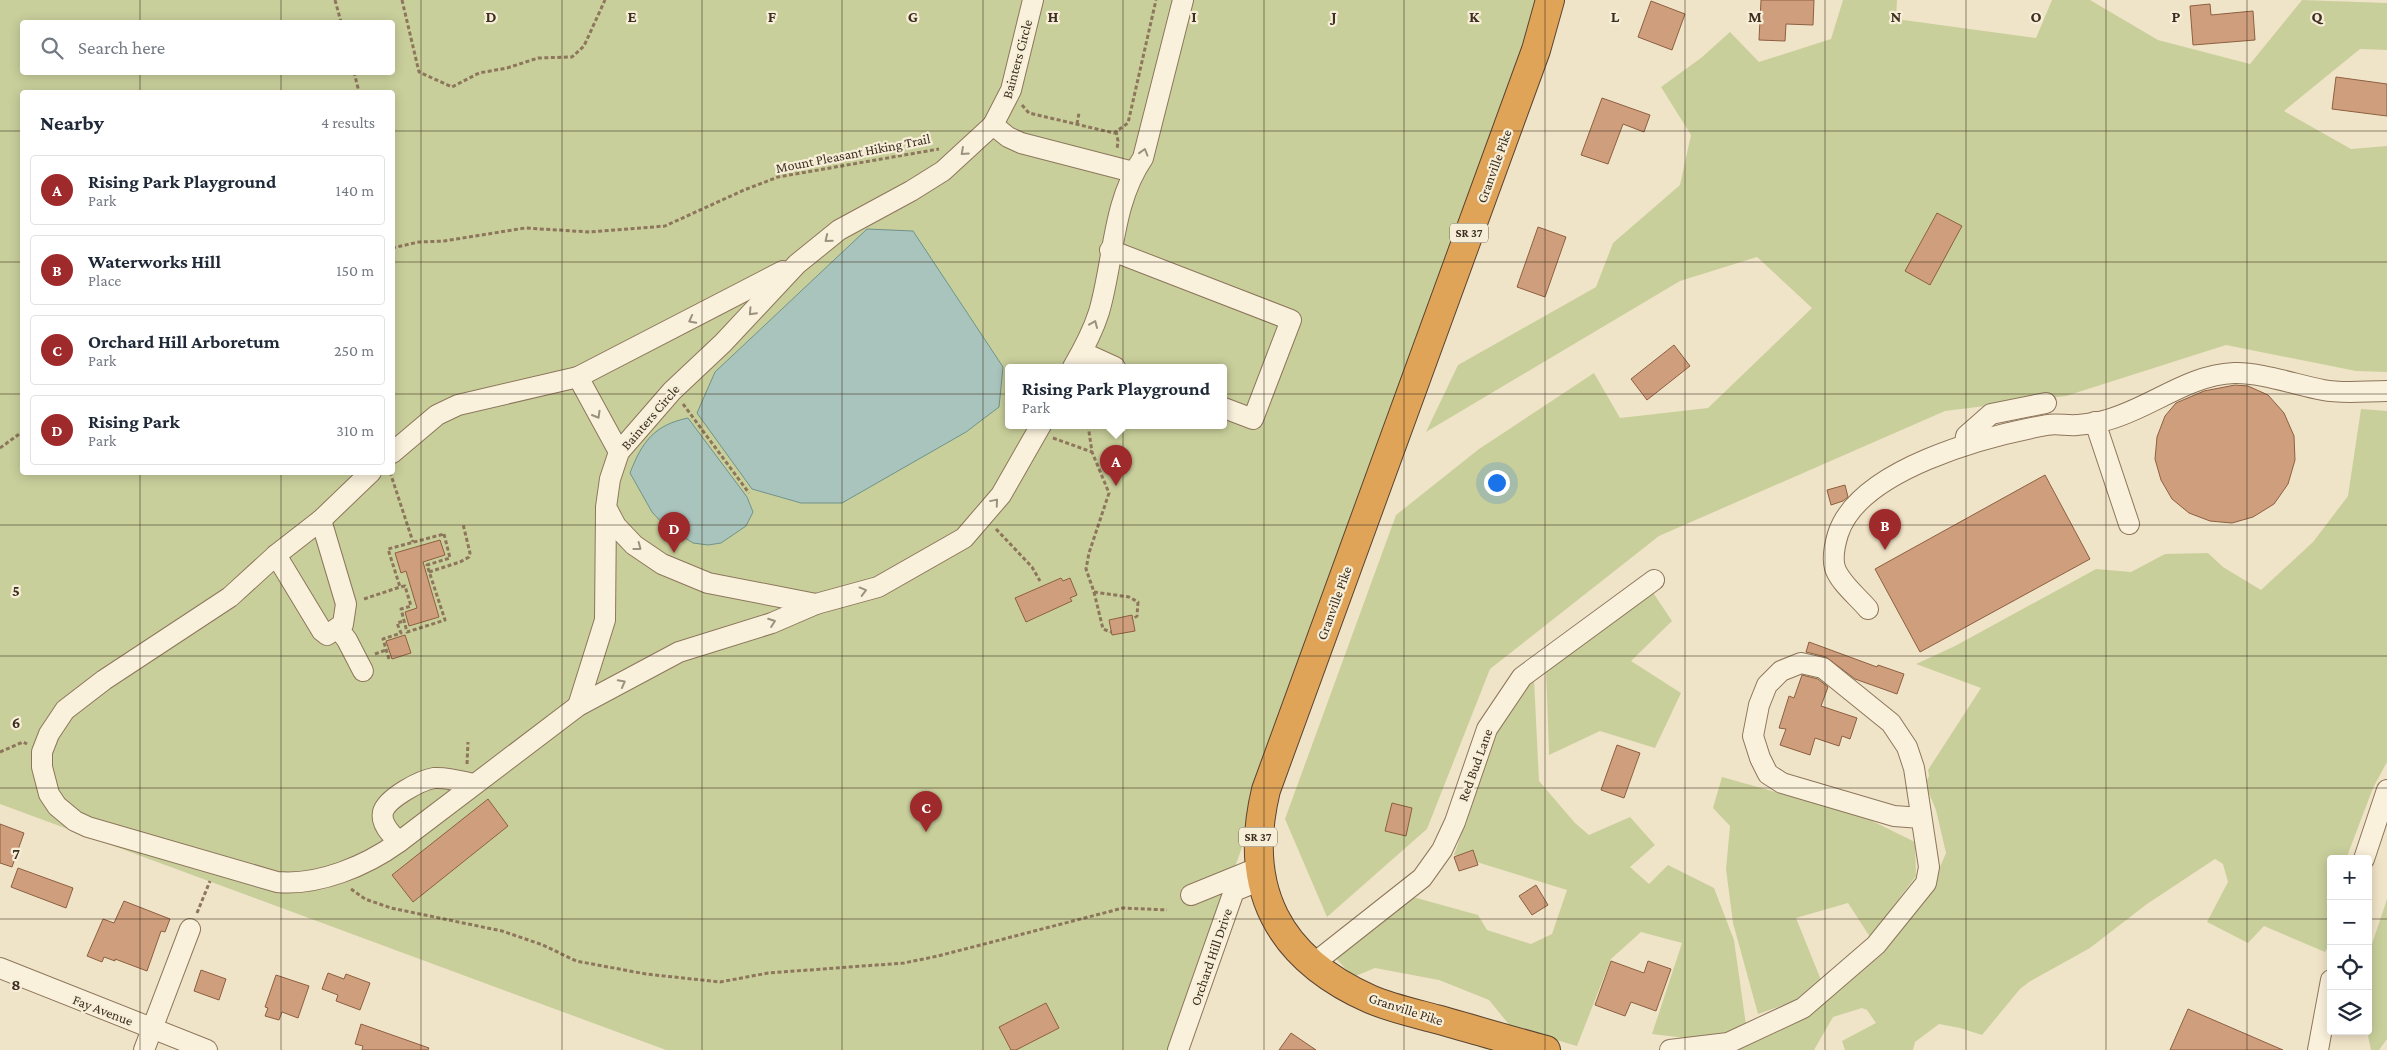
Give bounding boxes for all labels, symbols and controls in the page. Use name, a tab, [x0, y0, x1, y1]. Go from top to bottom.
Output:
text: D	[485, 8, 497, 25]
text: E	[627, 8, 637, 25]
text: F	[768, 8, 777, 25]
text: G	[908, 8, 918, 25]
text: H	[1048, 8, 1059, 25]
text: I	[1191, 8, 1197, 25]
text: J	[1329, 8, 1337, 25]
text: K	[1469, 8, 1480, 25]
text: L	[1611, 8, 1620, 25]
text: M	[1748, 8, 1762, 25]
text: N	[1891, 8, 1902, 25]
text: O	[2030, 8, 2042, 25]
text: P	[2172, 8, 2181, 25]
text: Q	[2311, 8, 2323, 25]
street label: Bainters Circle	[999, 18, 1035, 100]
search box	[20, 20, 395, 75]
icon: search	[38, 34, 66, 62]
text: Search here	[78, 37, 165, 58]
text: Nearby	[40, 111, 104, 135]
text: 4 results	[321, 114, 375, 131]
street label: Granville Pike	[1473, 127, 1515, 205]
street label: Mount Pleasant Hiking Trail	[774, 130, 932, 176]
one-way arrow	[961, 146, 970, 155]
one-way arrow	[1138, 148, 1148, 157]
text: Rising Park Playground	[88, 171, 276, 192]
text: A	[52, 182, 62, 199]
text: 140 m	[336, 182, 374, 199]
text: Park	[88, 192, 116, 209]
road number: SR 37	[1450, 224, 1488, 242]
one-way arrow	[825, 233, 834, 241]
text: Waterworks Hill	[88, 251, 221, 272]
text: B	[52, 262, 62, 279]
text: 150 m	[336, 262, 374, 279]
text: Place	[88, 272, 121, 289]
one-way arrow	[749, 306, 758, 315]
one-way arrow	[689, 314, 698, 324]
one-way arrow	[1088, 320, 1098, 328]
text: Orchard Hill Arboretum	[88, 331, 280, 352]
text: C	[52, 342, 62, 359]
text: 250 m	[334, 342, 374, 359]
text: Park	[88, 352, 116, 369]
popup	[1005, 364, 1227, 429]
text: Rising Park Playground	[1022, 378, 1210, 399]
street label: Bainters Circle	[617, 381, 683, 453]
text: Park	[1022, 399, 1050, 416]
one-way arrow	[591, 410, 601, 419]
text: Rising Park	[88, 411, 180, 432]
text: D	[51, 422, 63, 439]
text: 310 m	[336, 422, 374, 439]
text: Park	[88, 432, 116, 449]
pin: A	[1100, 445, 1132, 486]
your location	[1484, 470, 1510, 496]
one-way arrow	[989, 498, 998, 507]
pin: B	[1869, 509, 1901, 550]
pin: D	[658, 512, 690, 553]
one-way arrow	[632, 542, 641, 550]
street label: Granville Pike	[1313, 564, 1355, 642]
text: 5	[12, 582, 20, 599]
one-way arrow	[858, 586, 867, 597]
one-way arrow	[767, 618, 775, 628]
one-way arrow	[616, 679, 625, 689]
text: 6	[12, 714, 20, 731]
street label: Red Bud Lane	[1454, 727, 1496, 803]
pin: C	[910, 791, 942, 832]
road number: SR 37	[1239, 828, 1277, 846]
text: 7	[12, 845, 20, 862]
map controls	[2327, 855, 2372, 1035]
button: +	[2327, 855, 2372, 900]
button: −	[2327, 900, 2372, 945]
street label: Orchard Hill Drive	[1187, 906, 1235, 1008]
button: locate	[2327, 945, 2372, 990]
text: 8	[11, 976, 21, 993]
street label: Granville Pike	[1367, 989, 1445, 1029]
button: layers	[2327, 990, 2372, 1035]
street label: Fay Avenue	[71, 991, 135, 1029]

